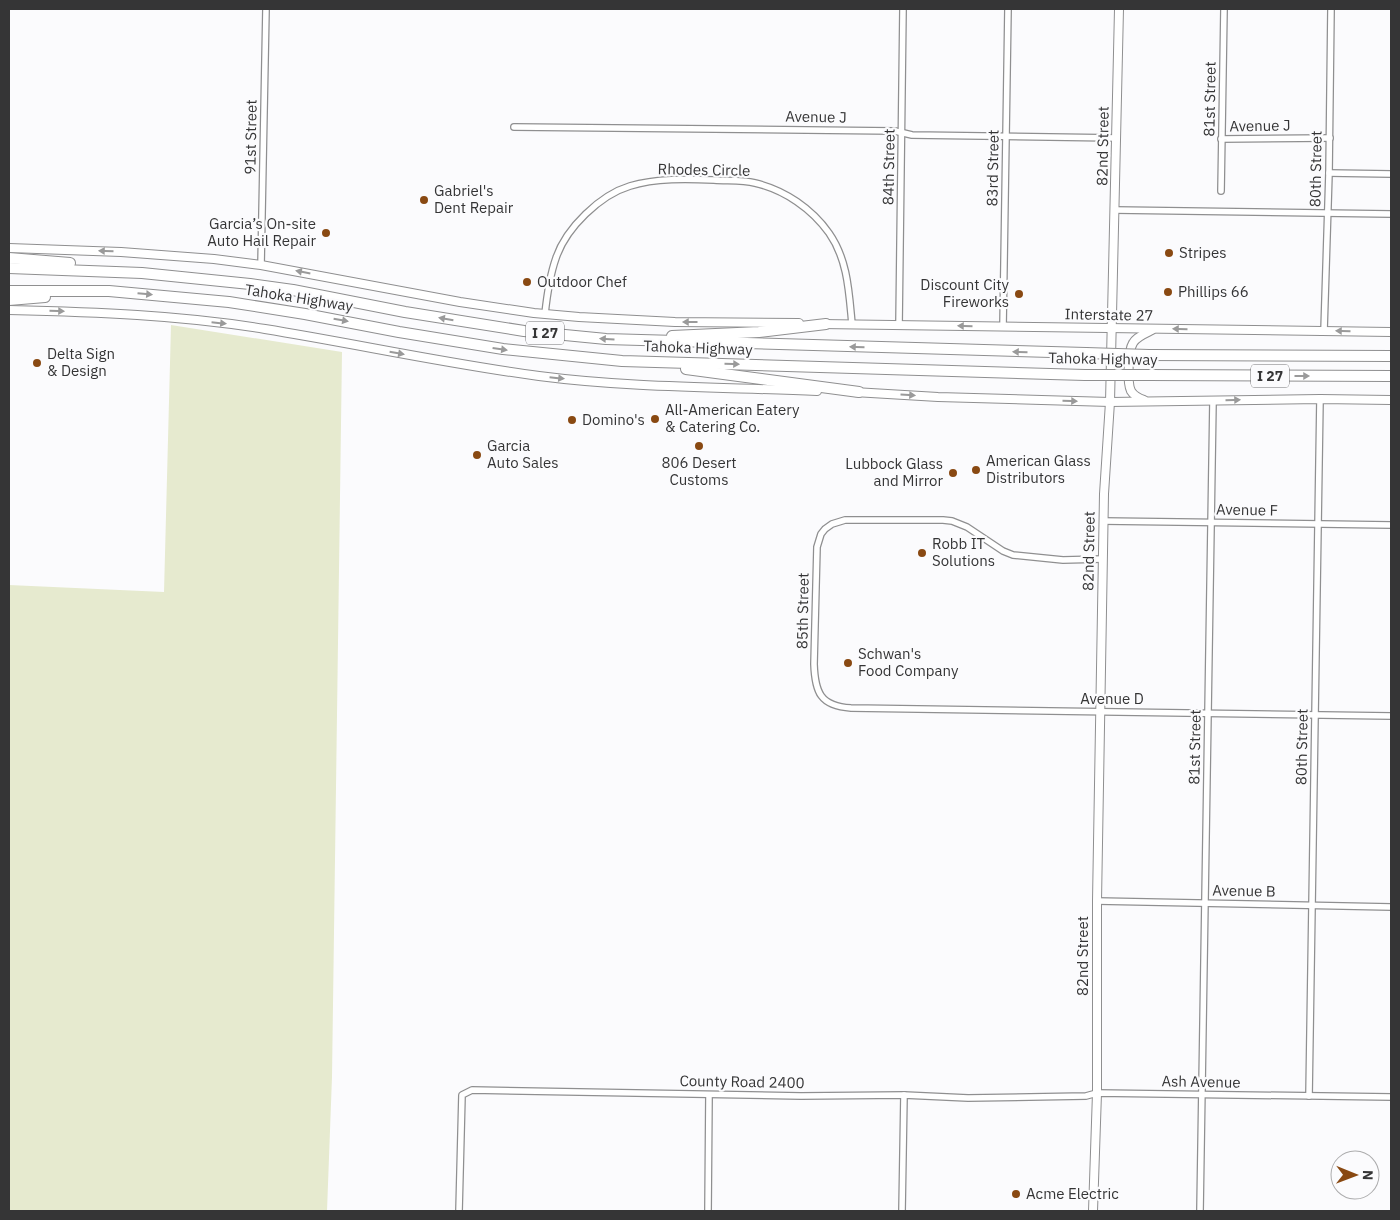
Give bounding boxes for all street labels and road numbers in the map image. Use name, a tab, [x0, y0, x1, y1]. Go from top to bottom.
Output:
street label: 81st Street	[1199, 61, 1220, 137]
street label: 91st Street	[240, 99, 261, 175]
street label: Avenue J	[785, 106, 847, 127]
street label: 82nd Street	[1092, 106, 1113, 186]
street label: Avenue J	[1229, 115, 1291, 136]
street label: 84th Street	[878, 129, 899, 205]
street label: 83rd Street	[982, 129, 1003, 207]
street label: 80th Street	[1305, 131, 1326, 207]
street label: Rhodes Circle	[658, 159, 750, 180]
street label: Tahoka Highway	[244, 280, 355, 316]
street label: Interstate 27	[1064, 304, 1154, 325]
road number: I 27	[526, 322, 564, 344]
street label: Tahoka Highway	[643, 336, 754, 359]
street label: Tahoka Highway	[1048, 348, 1158, 369]
road number: I 27	[1251, 364, 1289, 388]
street label: Avenue F	[1216, 499, 1278, 520]
street label: 82nd Street	[1078, 511, 1099, 591]
street label: 85th Street	[792, 573, 813, 649]
street label: Avenue D	[1080, 689, 1144, 708]
street label: 81st Street	[1184, 709, 1205, 785]
street label: 80th Street	[1291, 709, 1312, 785]
street label: Avenue B	[1212, 880, 1276, 901]
street label: 82nd Street	[1073, 916, 1092, 996]
street label: County Road 2400	[679, 1071, 805, 1092]
street label: Ash Avenue	[1161, 1071, 1241, 1092]

